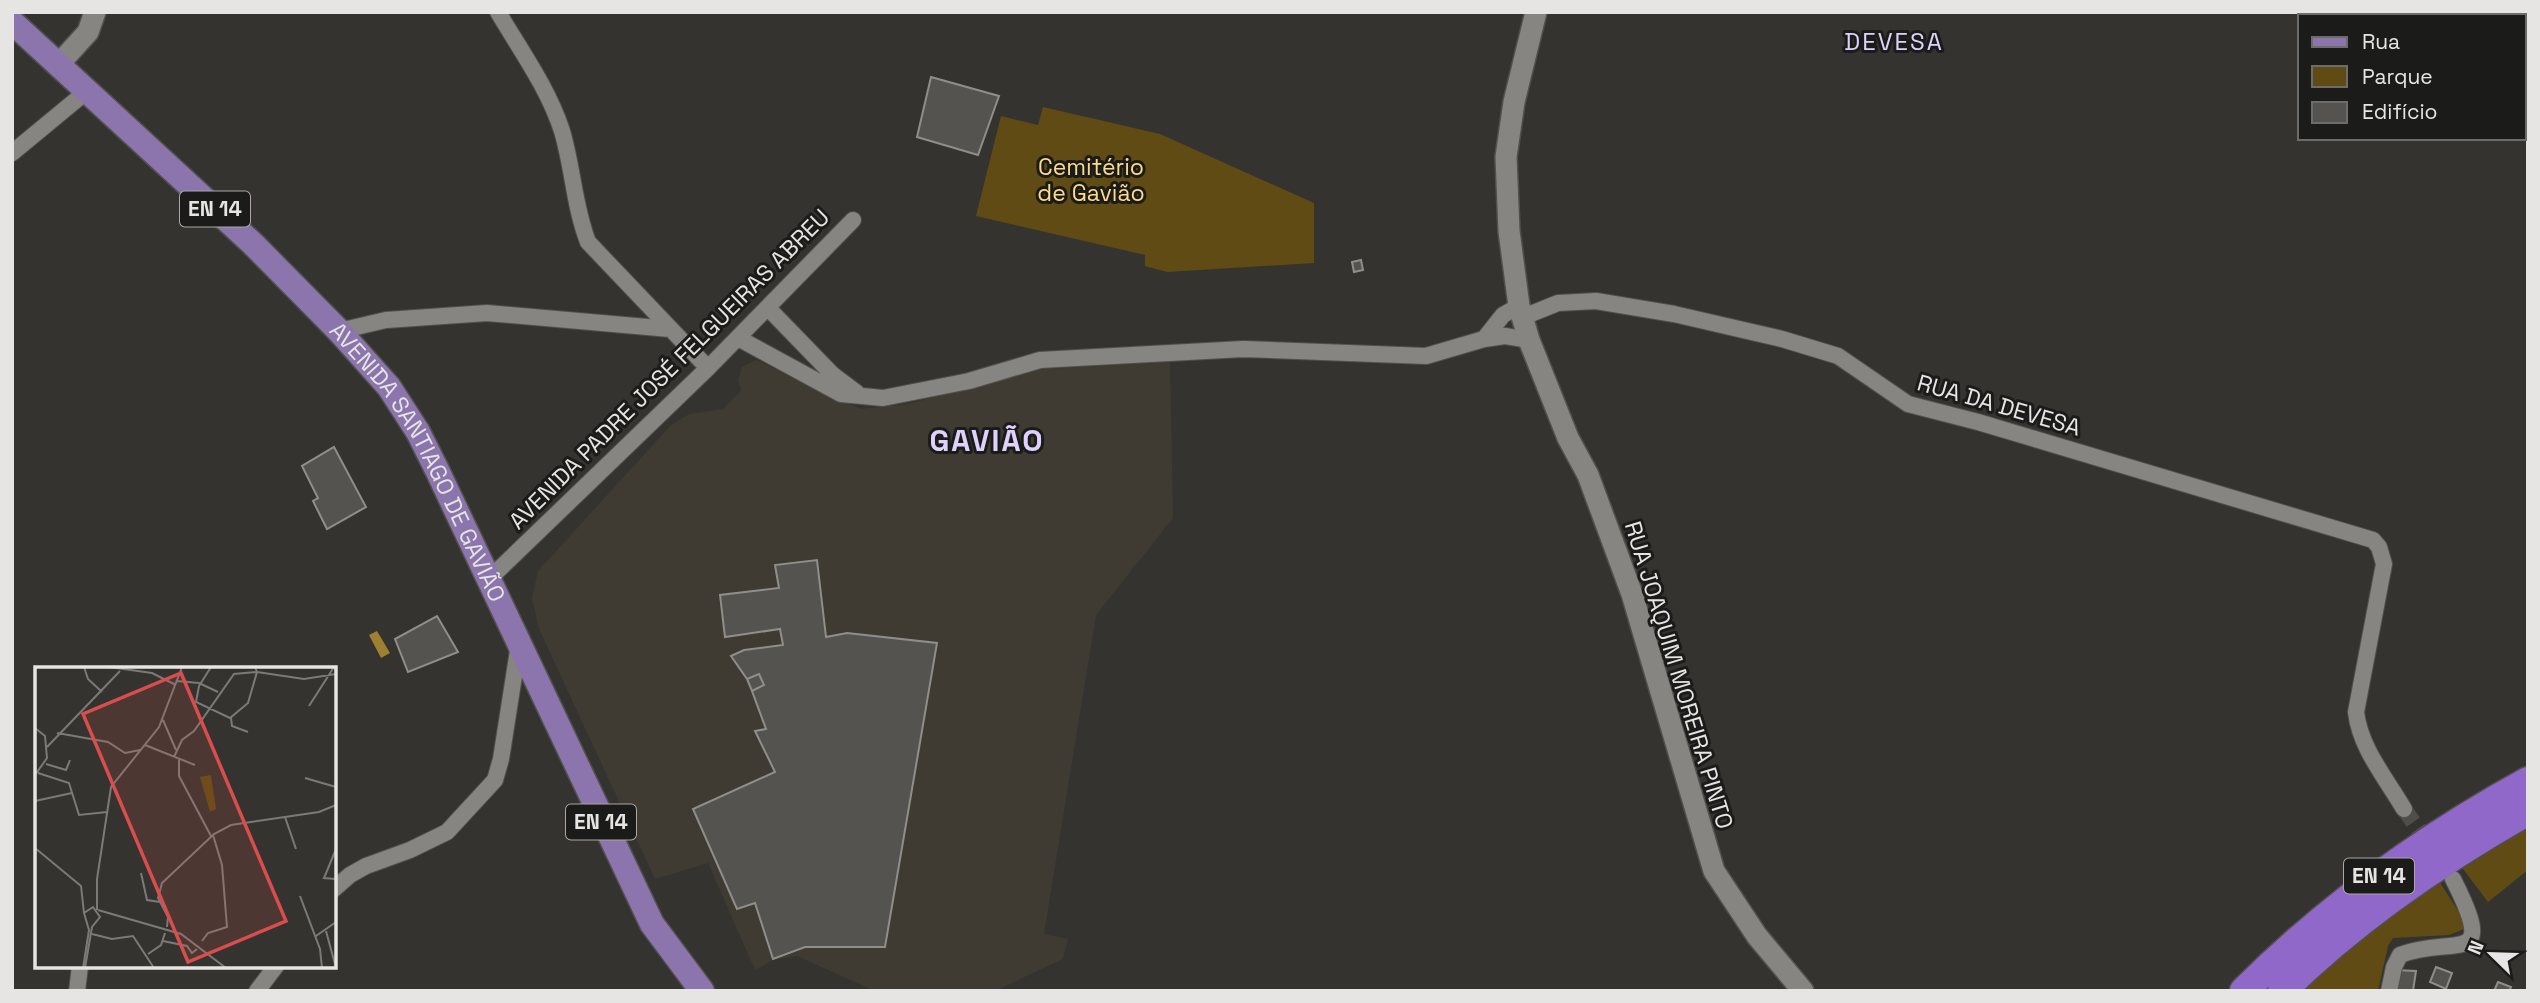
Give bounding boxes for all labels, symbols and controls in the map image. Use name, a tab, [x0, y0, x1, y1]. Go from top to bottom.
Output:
legend	[2298, 14, 2526, 140]
district label: DEVESA	[1844, 26, 1944, 57]
text: Rua	[2362, 28, 2400, 55]
text: Parque	[2362, 63, 2433, 90]
text: Edifício	[2362, 98, 2438, 125]
park label: Cemitério de Gavião	[1037, 152, 1145, 208]
road number: EN 14	[180, 192, 250, 227]
street label: AVENIDA PADRE JOSÉ FELGUEIRAS ABREU	[502, 202, 836, 536]
street label: AVENIDA SANTIAGO DE GAVIÃO	[323, 315, 512, 607]
street label: RUA DA DEVESA	[1914, 367, 2084, 443]
district label: GAVIÃO	[929, 421, 1045, 460]
street label: RUA JOAQUIM MOREIRA PINTO	[1618, 517, 1740, 833]
inset map	[35, 667, 336, 968]
road number: EN 14	[566, 804, 636, 840]
road number: EN 14	[2344, 858, 2414, 894]
north arrow	[2456, 919, 2526, 989]
text: N	[2462, 937, 2490, 958]

